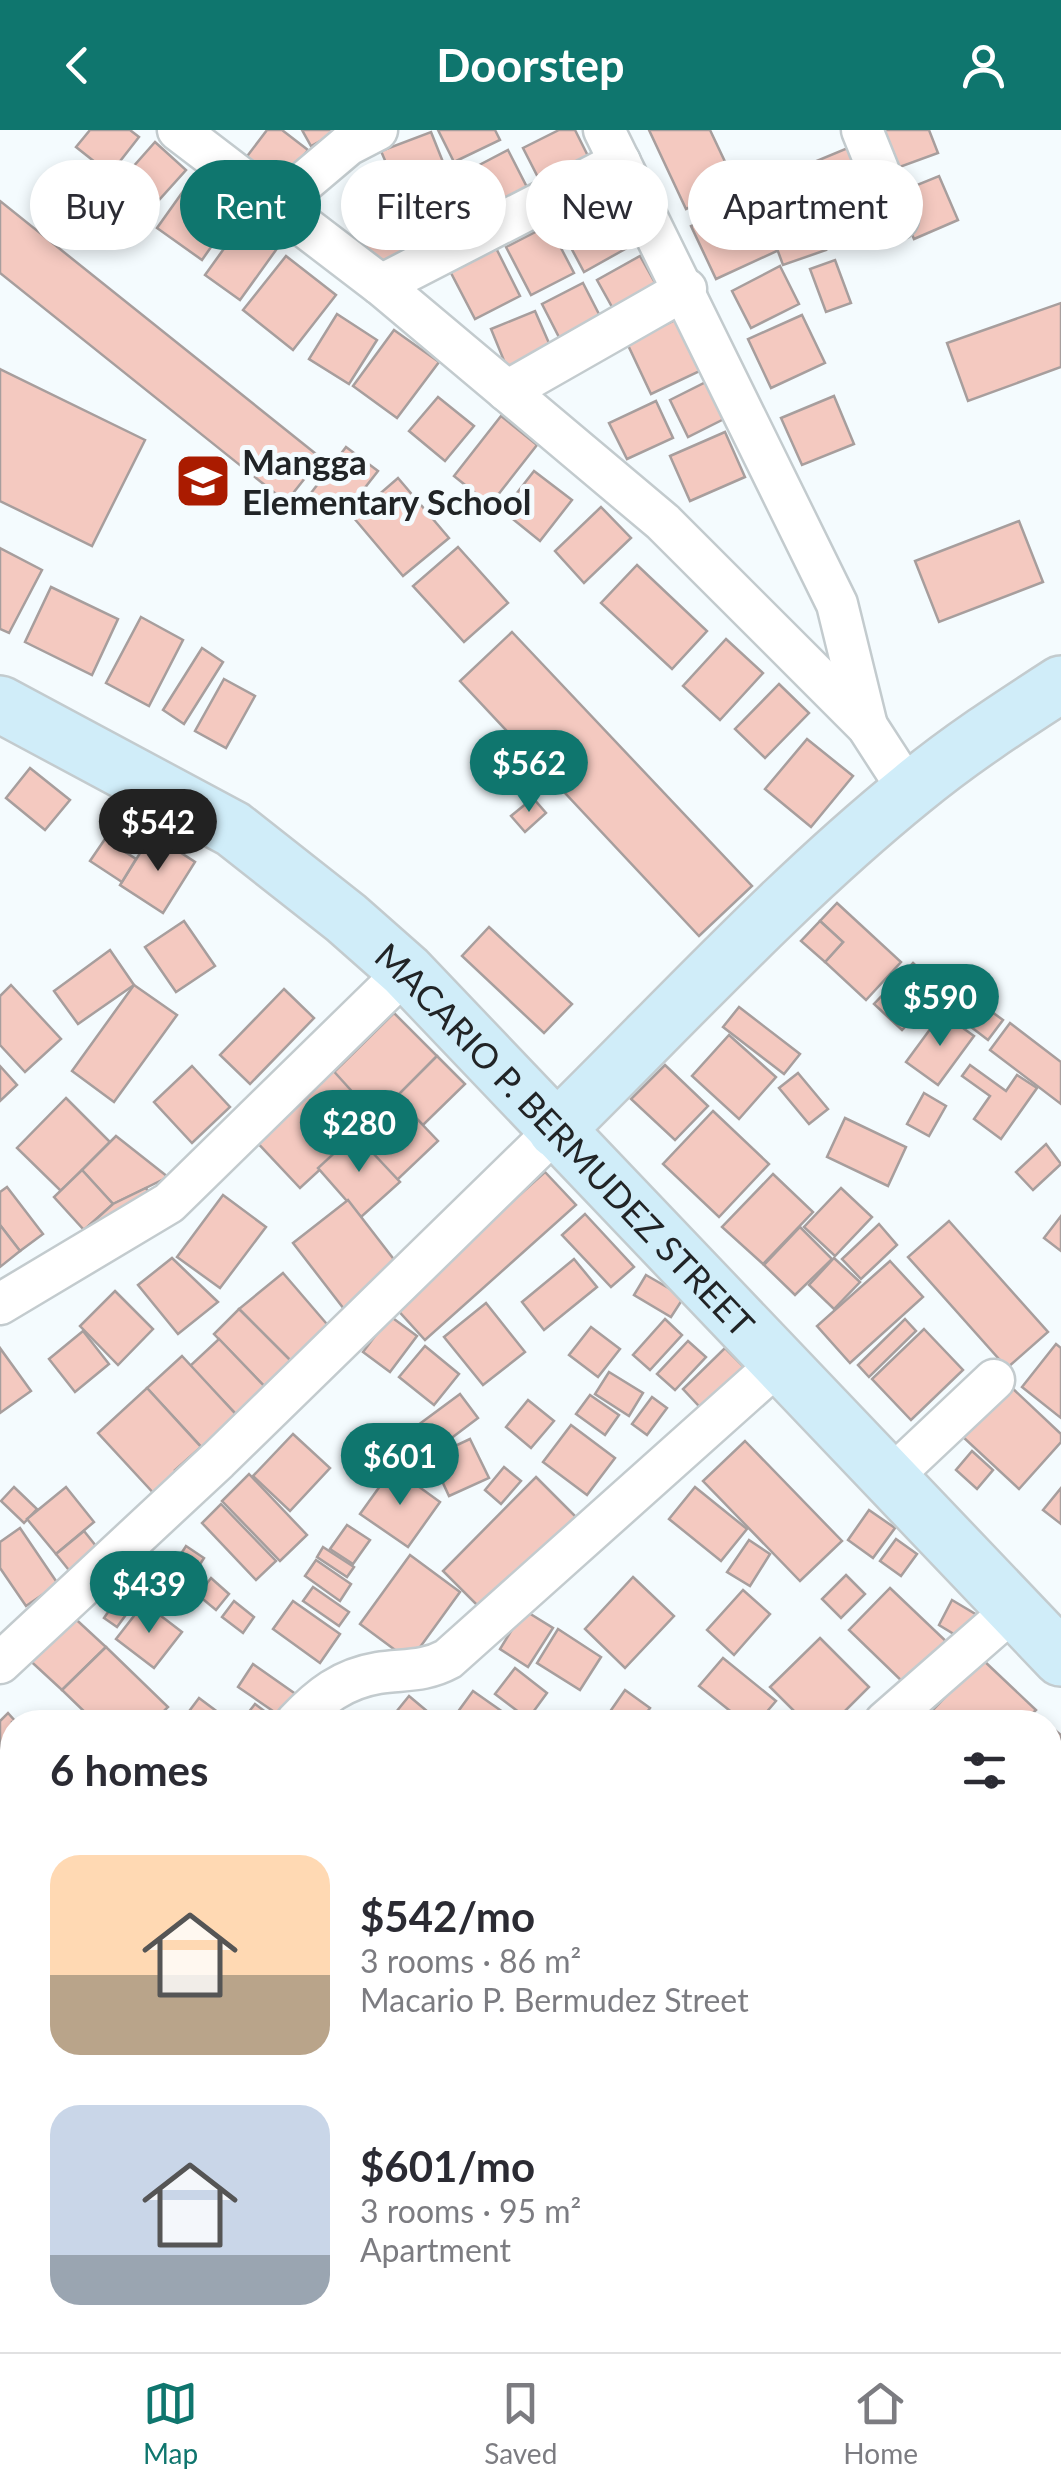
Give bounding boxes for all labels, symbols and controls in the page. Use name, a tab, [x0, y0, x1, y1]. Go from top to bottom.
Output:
icon: back	[50, 38, 105, 93]
text: Doorstep	[436, 38, 625, 92]
icon: person	[956, 38, 1011, 93]
chip: Buy	[30, 160, 160, 250]
chip: Rent	[180, 160, 321, 250]
chip: Filters	[341, 160, 506, 250]
chip: New	[526, 160, 668, 250]
chip: Apartment	[688, 160, 923, 250]
place label: Mangga Elementary School	[242, 440, 532, 522]
school or university icon: Mangga Elementary School	[173, 451, 233, 511]
pin: $562	[470, 730, 588, 815]
text: $562	[492, 743, 566, 782]
pin: $542	[99, 789, 217, 874]
text: $542	[121, 802, 195, 841]
street label: MACARIO P. BERMUDEZ STREET	[368, 934, 764, 1345]
pin: $590	[881, 964, 999, 1049]
text: $590	[903, 977, 977, 1016]
pin: $280	[300, 1090, 418, 1175]
text: $280	[322, 1103, 396, 1142]
pin: $601	[341, 1423, 459, 1508]
text: $601	[363, 1436, 437, 1475]
pin: $439	[90, 1551, 208, 1636]
text: $439	[112, 1564, 186, 1603]
icon: filters	[957, 1743, 1012, 1798]
text: 6 homes	[50, 1745, 208, 1795]
text: $542/mo	[360, 1891, 535, 1941]
icon: home	[130, 1895, 250, 2015]
text: 3 rooms · 86 m²	[360, 1941, 581, 1980]
text: Macario P. Bermudez Street	[360, 1980, 749, 2019]
text: $601/mo	[360, 2141, 535, 2191]
icon: home	[130, 2145, 250, 2265]
text: 3 rooms · 95 m²	[360, 2191, 581, 2230]
text: Apartment	[360, 2230, 511, 2269]
tab: Map	[143, 2376, 198, 2470]
tab: Saved	[484, 2376, 557, 2470]
tab: Home	[843, 2376, 918, 2470]

